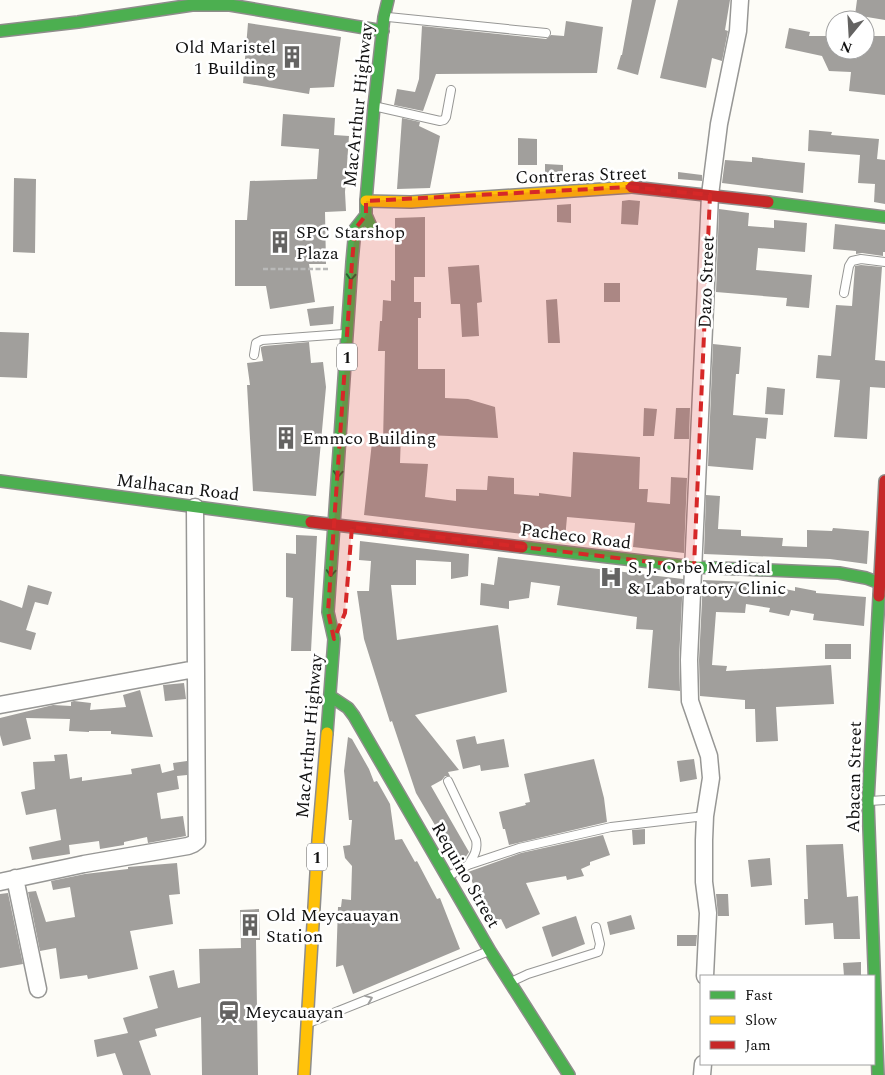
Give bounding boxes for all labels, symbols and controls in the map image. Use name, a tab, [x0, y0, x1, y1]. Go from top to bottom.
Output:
north arrow	[825, 10, 875, 60]
street label: MacArthur Highway	[336, 20, 381, 189]
place label: Old Maristel 1 Building	[175, 34, 276, 82]
text: N	[837, 35, 855, 59]
building icon: Old Maristel 1 Building	[279, 44, 305, 70]
street label: Contreras Street	[515, 160, 647, 191]
place label: SPC Starshop Plaza	[296, 219, 405, 267]
building icon: SPC Starshop Plaza	[267, 229, 293, 255]
street label: Dazo Street	[691, 235, 722, 329]
one-way arrow	[346, 273, 357, 281]
road number: 1	[337, 344, 357, 371]
building icon: Emmco Building	[273, 425, 299, 451]
place label: Emmco Building	[302, 425, 436, 452]
street label: Malhacan Road	[115, 467, 241, 508]
one-way arrow	[333, 471, 344, 479]
street label: Pacheco Road	[519, 516, 633, 557]
place label: S. J. Orbe Medical & Laboratory Clinic	[628, 554, 786, 602]
hospital icon: S. J. Orbe Medical & Laboratory Clinic	[598, 564, 624, 590]
one-way arrow	[325, 569, 336, 577]
street label: MacArthur Highway	[289, 651, 330, 819]
street label: Abacan Street	[840, 721, 869, 833]
street label: Requino Street	[424, 817, 507, 933]
road number: 1	[307, 844, 327, 870]
place label: Old Meycauayan Station	[266, 902, 399, 950]
building icon: Old Meycauayan Station	[237, 912, 263, 938]
legend	[700, 975, 875, 1065]
text: Fast	[745, 984, 773, 1007]
one-way arrow	[364, 995, 373, 1005]
station icon: Meycauayan	[216, 999, 242, 1025]
place label: Meycauayan	[245, 999, 344, 1026]
text: Slow	[745, 1009, 777, 1032]
text: Jam	[745, 1034, 771, 1057]

